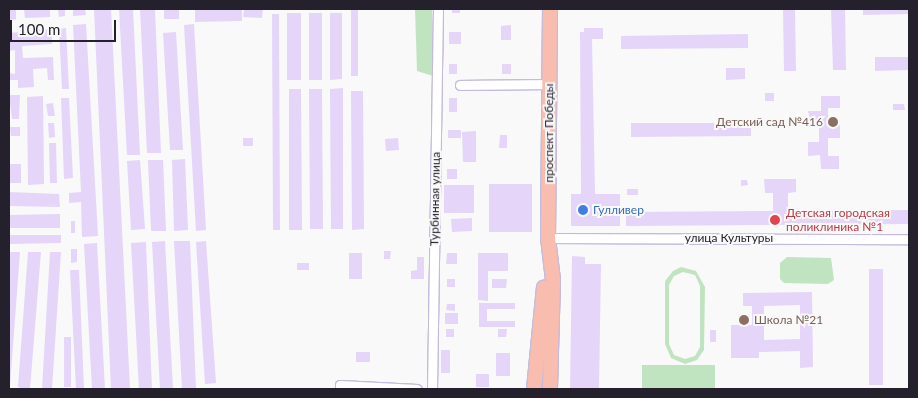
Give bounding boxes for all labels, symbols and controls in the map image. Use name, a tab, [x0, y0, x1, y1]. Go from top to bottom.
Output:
scale bar	[12, 10, 119, 42]
text: 100 m	[18, 20, 60, 38]
street label: проспект Победы	[542, 83, 556, 183]
place label: Детский сад №416	[716, 115, 823, 129]
marker: Детский сад №416	[827, 116, 839, 128]
street label: Турбинная улица	[427, 152, 443, 246]
place label: Гулливер	[593, 203, 644, 217]
marker: Гулливер	[577, 204, 589, 216]
place label: Детская городская поликлиника №1	[786, 206, 890, 234]
marker: Детская городская поликлиника №1	[768, 213, 782, 227]
street label: улица Культуры	[685, 231, 773, 245]
place label: Школа №21	[754, 313, 823, 327]
marker: Школа №21	[738, 314, 750, 326]

